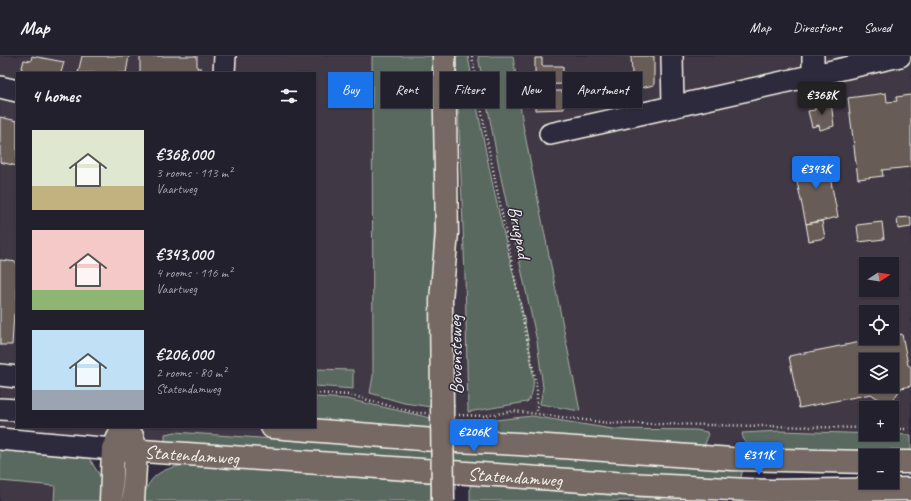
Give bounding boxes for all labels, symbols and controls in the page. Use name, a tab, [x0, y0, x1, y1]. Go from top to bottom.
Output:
text: Map	[20, 16, 50, 40]
text: Map	[750, 19, 771, 36]
text: Directions	[793, 19, 842, 36]
text: Saved	[864, 19, 891, 36]
chip: Buy	[328, 72, 373, 108]
chip: Rent	[381, 72, 432, 108]
chip: Filters	[440, 72, 499, 108]
chip: New	[507, 72, 555, 108]
chip: Apartment	[563, 72, 642, 108]
pin: €368K	[794, 82, 850, 116]
icon: filters	[278, 85, 300, 107]
text: 4 homes	[32, 86, 80, 107]
text: €368K	[807, 87, 837, 103]
text: €368,000	[156, 144, 213, 165]
icon: home	[64, 146, 112, 194]
pin: €343K	[788, 156, 844, 190]
text: €343K	[801, 161, 831, 177]
text: 3 rooms · 113 m²	[156, 165, 232, 181]
text: Vaartweg	[156, 181, 197, 197]
street label: Brugpad	[502, 204, 537, 264]
text: €343,000	[156, 244, 213, 265]
icon: home	[64, 246, 112, 294]
north arrow	[859, 257, 899, 297]
map controls	[859, 257, 899, 489]
text: 4 rooms · 116 m²	[156, 265, 232, 281]
text: Vaartweg	[156, 281, 197, 297]
button: locate	[859, 305, 899, 345]
street label: Bovensteweg	[443, 314, 469, 395]
text: €206,000	[156, 344, 213, 365]
icon: home	[64, 346, 112, 394]
button: layers	[859, 353, 899, 393]
text: 2 rooms · 80 m²	[156, 365, 226, 381]
text: Statendamweg	[156, 381, 221, 397]
button: +	[859, 401, 899, 441]
pin: €206K	[446, 419, 502, 453]
text: €206K	[459, 424, 489, 440]
street label: Statendamweg	[144, 440, 241, 471]
pin: €311K	[731, 442, 787, 476]
text: €311K	[744, 447, 774, 463]
button: −	[859, 449, 899, 489]
street label: Statendamweg	[467, 462, 564, 493]

